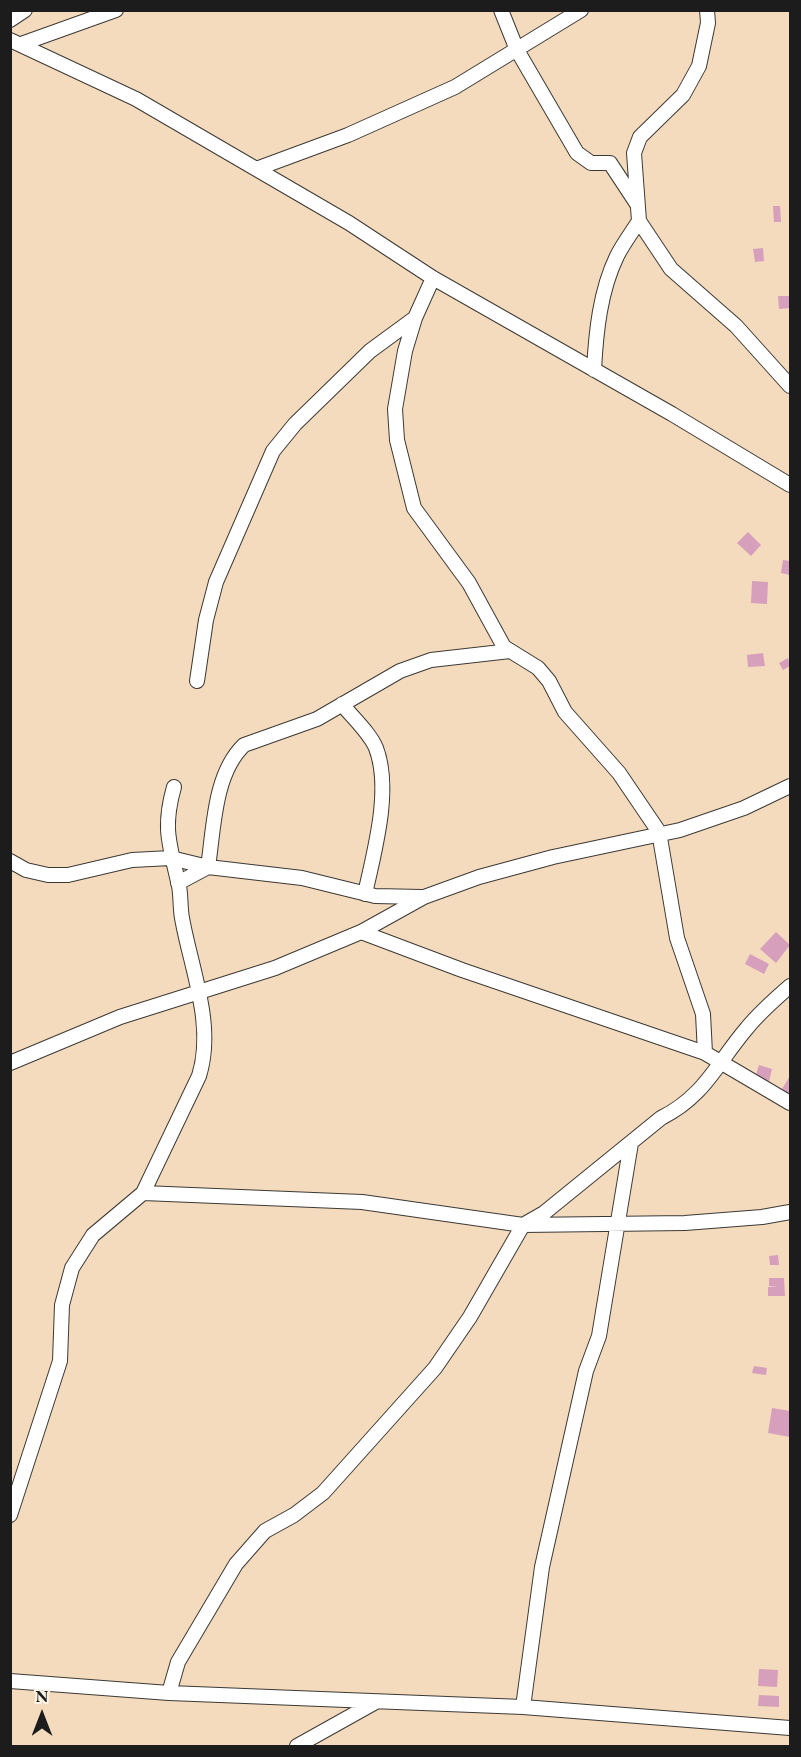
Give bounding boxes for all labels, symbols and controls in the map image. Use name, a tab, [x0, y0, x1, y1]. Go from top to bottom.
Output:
north arrow	[12, 1685, 72, 1745]
text: N	[36, 1686, 48, 1707]

